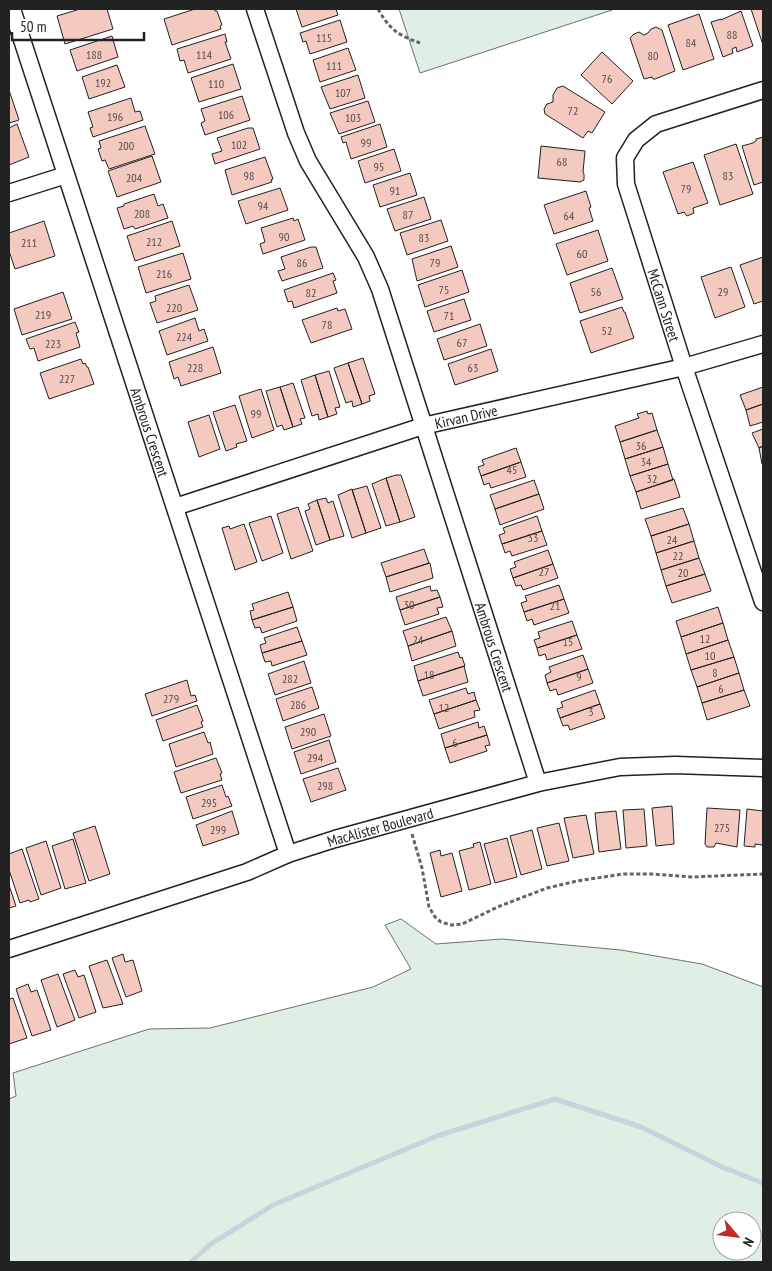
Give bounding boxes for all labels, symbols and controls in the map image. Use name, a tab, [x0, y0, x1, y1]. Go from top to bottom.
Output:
scale bar	[12, 10, 145, 42]
text: 50 m	[20, 17, 46, 36]
house number: 88	[727, 27, 737, 42]
house number: 115	[316, 30, 332, 45]
house number: 84	[686, 35, 697, 50]
house number: 188	[86, 47, 102, 62]
house number: 114	[196, 47, 213, 62]
house number: 80	[648, 48, 658, 63]
house number: 111	[326, 58, 342, 73]
house number: 76	[602, 71, 612, 86]
house number: 192	[95, 75, 111, 90]
house number: 110	[208, 76, 224, 91]
house number: 107	[335, 85, 351, 100]
house number: 72	[568, 103, 578, 118]
house number: 106	[218, 107, 234, 122]
house number: 196	[107, 109, 123, 124]
house number: 103	[345, 110, 361, 125]
house number: 99	[361, 135, 371, 150]
house number: 102	[231, 137, 247, 152]
house number: 200	[118, 138, 134, 153]
house number: 68	[557, 154, 567, 169]
house number: 95	[374, 159, 384, 174]
house number: 98	[244, 168, 254, 183]
house number: 83	[723, 168, 733, 183]
house number: 204	[126, 170, 143, 185]
house number: 79	[681, 181, 691, 196]
house number: 91	[390, 183, 400, 198]
house number: 94	[258, 198, 269, 213]
house number: 208	[134, 206, 150, 221]
house number: 87	[403, 207, 413, 222]
house number: 64	[564, 208, 575, 223]
house number: 90	[279, 229, 289, 244]
house number: 83	[419, 230, 429, 245]
house number: 212	[146, 234, 162, 249]
house number: 211	[21, 235, 37, 250]
house number: 60	[577, 246, 587, 261]
house number: 86	[297, 255, 307, 270]
house number: 79	[430, 255, 440, 270]
house number: 216	[156, 266, 172, 281]
street label: McCann Street	[644, 266, 685, 344]
house number: 75	[439, 282, 449, 297]
house number: 56	[591, 284, 601, 299]
house number: 29	[718, 284, 728, 299]
house number: 82	[306, 285, 316, 300]
house number: 220	[166, 300, 182, 315]
house number: 219	[35, 307, 51, 322]
house number: 71	[444, 308, 454, 323]
house number: 78	[322, 317, 332, 332]
house number: 52	[602, 323, 612, 338]
house number: 224	[176, 329, 193, 344]
house number: 67	[457, 335, 467, 350]
house number: 223	[45, 336, 61, 351]
house number: 228	[187, 360, 203, 375]
house number: 63	[468, 360, 478, 375]
house number: 227	[59, 371, 75, 386]
street label: Ambrous Crescent	[127, 385, 174, 479]
street label: Kirvan Drive	[433, 400, 499, 433]
house number: 99	[251, 406, 261, 421]
house number: 36	[636, 438, 646, 453]
house number: 34	[641, 454, 652, 469]
house number: 45	[507, 462, 517, 477]
house number: 32	[647, 471, 657, 486]
house number: 33	[528, 530, 538, 545]
house number: 24	[667, 532, 678, 547]
house number: 22	[673, 548, 683, 563]
house number: 27	[539, 564, 549, 579]
house number: 20	[678, 565, 688, 580]
house number: 30	[404, 597, 414, 612]
house number: 21	[550, 598, 560, 613]
street label: Ambrous Crescent	[471, 600, 518, 694]
house number: 12	[700, 631, 710, 646]
house number: 24	[413, 632, 424, 647]
house number: 15	[563, 634, 573, 649]
house number: 10	[705, 648, 715, 663]
house number: 8	[712, 665, 718, 680]
house number: 18	[424, 667, 434, 682]
house number: 9	[576, 669, 582, 684]
house number: 282	[282, 671, 298, 686]
house number: 6	[718, 681, 724, 696]
house number: 279	[163, 691, 179, 706]
house number: 286	[290, 697, 306, 712]
house number: 12	[439, 700, 449, 715]
house number: 3	[588, 704, 594, 719]
house number: 290	[300, 724, 316, 739]
house number: 6	[452, 735, 458, 750]
house number: 294	[307, 750, 324, 765]
house number: 298	[317, 778, 333, 793]
house number: 295	[201, 795, 217, 810]
street label: MacAlister Boulevard	[325, 803, 435, 850]
house number: 275	[714, 820, 730, 835]
house number: 299	[210, 822, 226, 837]
north arrow	[712, 1211, 762, 1261]
text: N	[739, 1235, 758, 1250]

